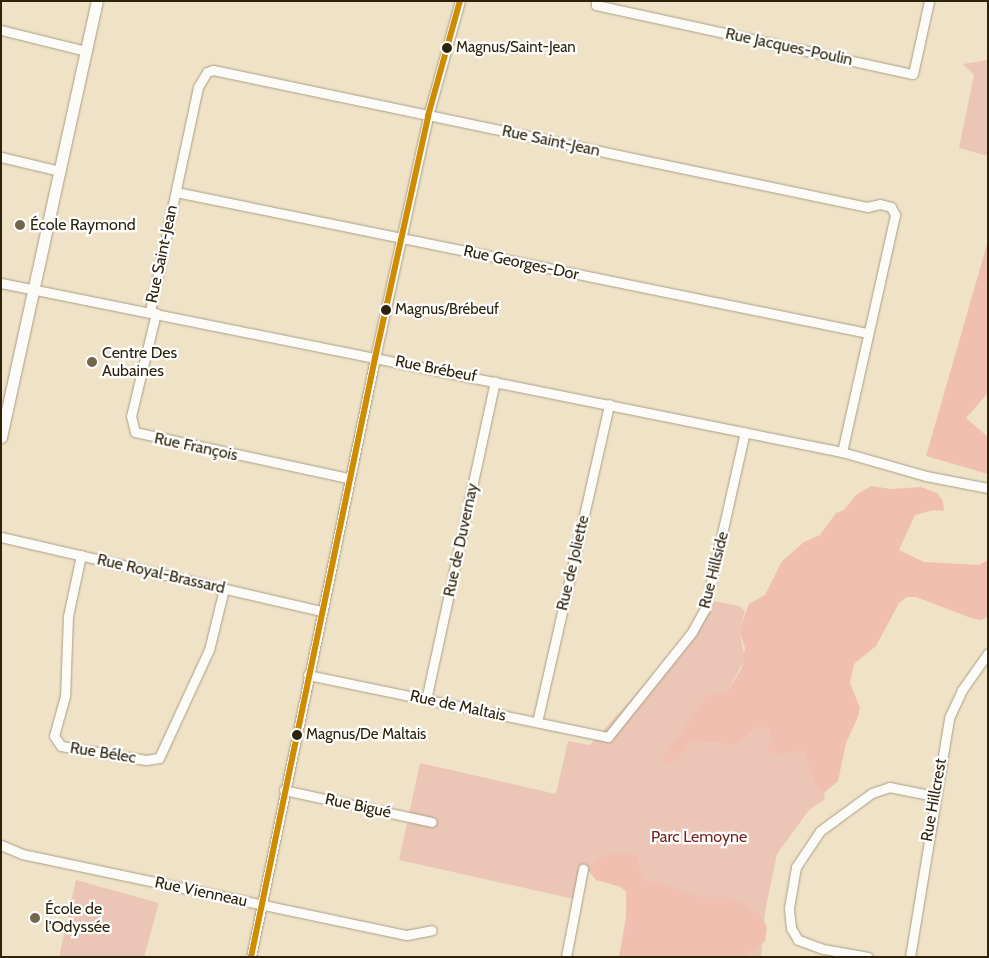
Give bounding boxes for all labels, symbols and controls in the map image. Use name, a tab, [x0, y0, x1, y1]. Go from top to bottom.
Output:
street label: Rue Jacques-Poulin	[724, 24, 854, 70]
place label: Magnus/Saint-Jean	[456, 39, 576, 57]
marker: Magnus/Saint-Jean	[442, 43, 452, 53]
street label: Rue Saint-Jean	[500, 121, 602, 161]
street label: Rue Saint-Jean	[142, 203, 182, 305]
place label: École Raymond	[30, 215, 136, 235]
marker: École Raymond	[14, 219, 26, 231]
street label: Rue Georges-Dor	[462, 241, 580, 285]
place label: Magnus/Brébeuf	[395, 301, 499, 319]
marker: Magnus/Brébeuf	[381, 305, 391, 315]
place label: Centre Des Aubaines	[102, 343, 177, 381]
street label: Rue Brébeuf	[393, 352, 479, 386]
marker: Centre Des Aubaines	[86, 356, 98, 368]
street label: Rue François	[153, 429, 239, 465]
street label: Rue de Duvernay	[440, 481, 482, 599]
street label: Rue de Joliette	[553, 513, 593, 613]
street label: Rue Hillside	[695, 529, 733, 611]
street label: Rue Royal-Brassard	[95, 550, 227, 598]
street label: Rue de Maltais	[408, 686, 508, 726]
place label: Magnus/De Maltais	[306, 726, 426, 744]
marker: Magnus/De Maltais	[292, 730, 302, 740]
street label: Rue Bélec	[69, 738, 137, 768]
street label: Rue Hillcrest	[917, 757, 951, 843]
street label: Rue Bigué	[323, 790, 393, 822]
park label: Parc Lemoyne	[651, 827, 747, 847]
street label: Rue Vienneau	[153, 873, 249, 911]
place label: École de l'Odyssée	[45, 899, 110, 937]
marker: École de l'Odyssée	[29, 912, 41, 924]

